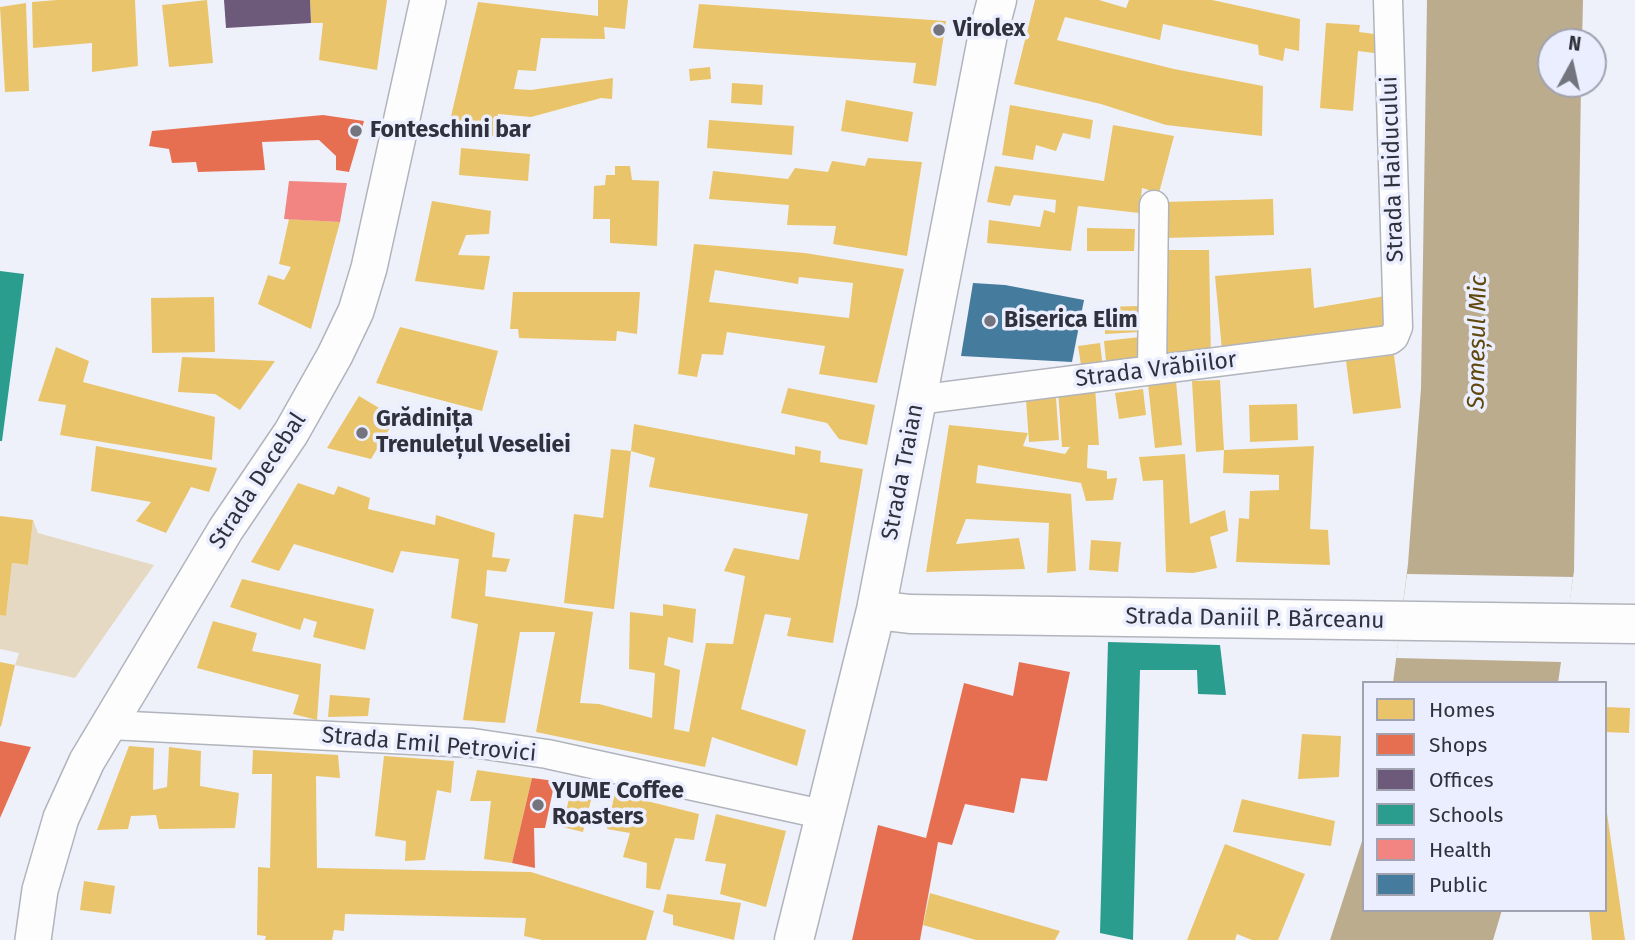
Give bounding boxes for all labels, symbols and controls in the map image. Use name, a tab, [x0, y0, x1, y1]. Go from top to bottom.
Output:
place label: Virolex	[953, 16, 1025, 44]
marker: Virolex	[931, 22, 947, 38]
north arrow	[1537, 28, 1607, 98]
text: N	[1567, 31, 1583, 56]
street label: Strada Haiducului	[1376, 75, 1410, 263]
place label: Fonteschini bar	[370, 117, 531, 145]
marker: Fonteschini bar	[348, 123, 364, 139]
water label: Someșul Mic	[1462, 275, 1494, 409]
place label: Biserica Elim	[1004, 307, 1138, 335]
marker: Biserica Elim	[982, 313, 998, 329]
street label: Strada Vrăbiilor	[1074, 346, 1238, 394]
street label: Strada Traian	[876, 402, 930, 542]
place label: Grădinița Trenulețul Veseliei	[376, 406, 571, 460]
street label: Strada Decebal	[204, 408, 312, 554]
marker: Grădinița Trenulețul Veseliei	[354, 425, 370, 441]
street label: Strada Daniil P. Bărceanu	[1125, 603, 1385, 635]
legend	[1362, 681, 1607, 912]
text: Homes	[1429, 697, 1495, 723]
street label: Strada Emil Petrovici	[321, 722, 537, 768]
text: Shops	[1429, 732, 1487, 758]
text: Offices	[1429, 767, 1494, 793]
place label: YUME Coffee Roasters	[552, 778, 684, 832]
marker: YUME Coffee Roasters	[530, 797, 546, 813]
text: Schools	[1429, 802, 1503, 828]
text: Health	[1429, 837, 1492, 863]
text: Public	[1429, 872, 1487, 898]

